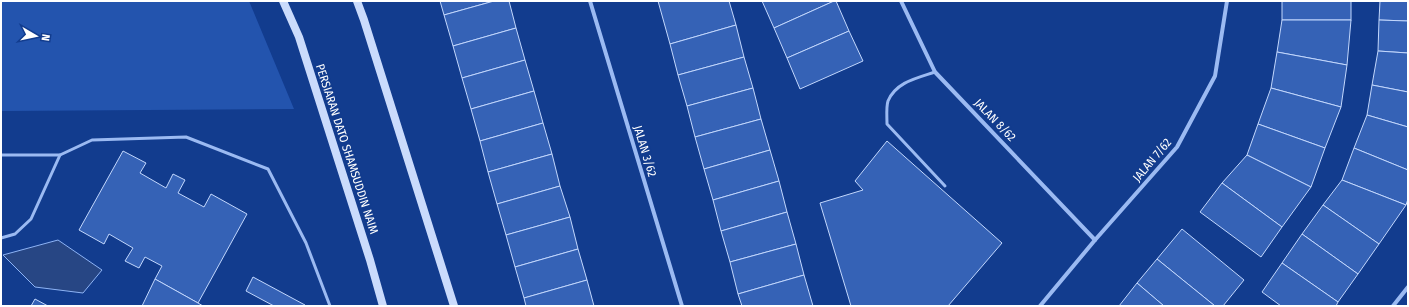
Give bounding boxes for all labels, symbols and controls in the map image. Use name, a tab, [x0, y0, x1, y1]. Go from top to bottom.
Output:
north arrow	[16, 16, 56, 56]
text: N	[38, 33, 52, 42]
street label: PERSIARAN DATO SHAMSUDDIN NAIM	[313, 62, 381, 236]
street label: JALAN 8/62	[971, 96, 1019, 144]
street label: JALAN 3/62	[631, 124, 659, 178]
street label: JALAN 7/62	[1130, 136, 1174, 184]

